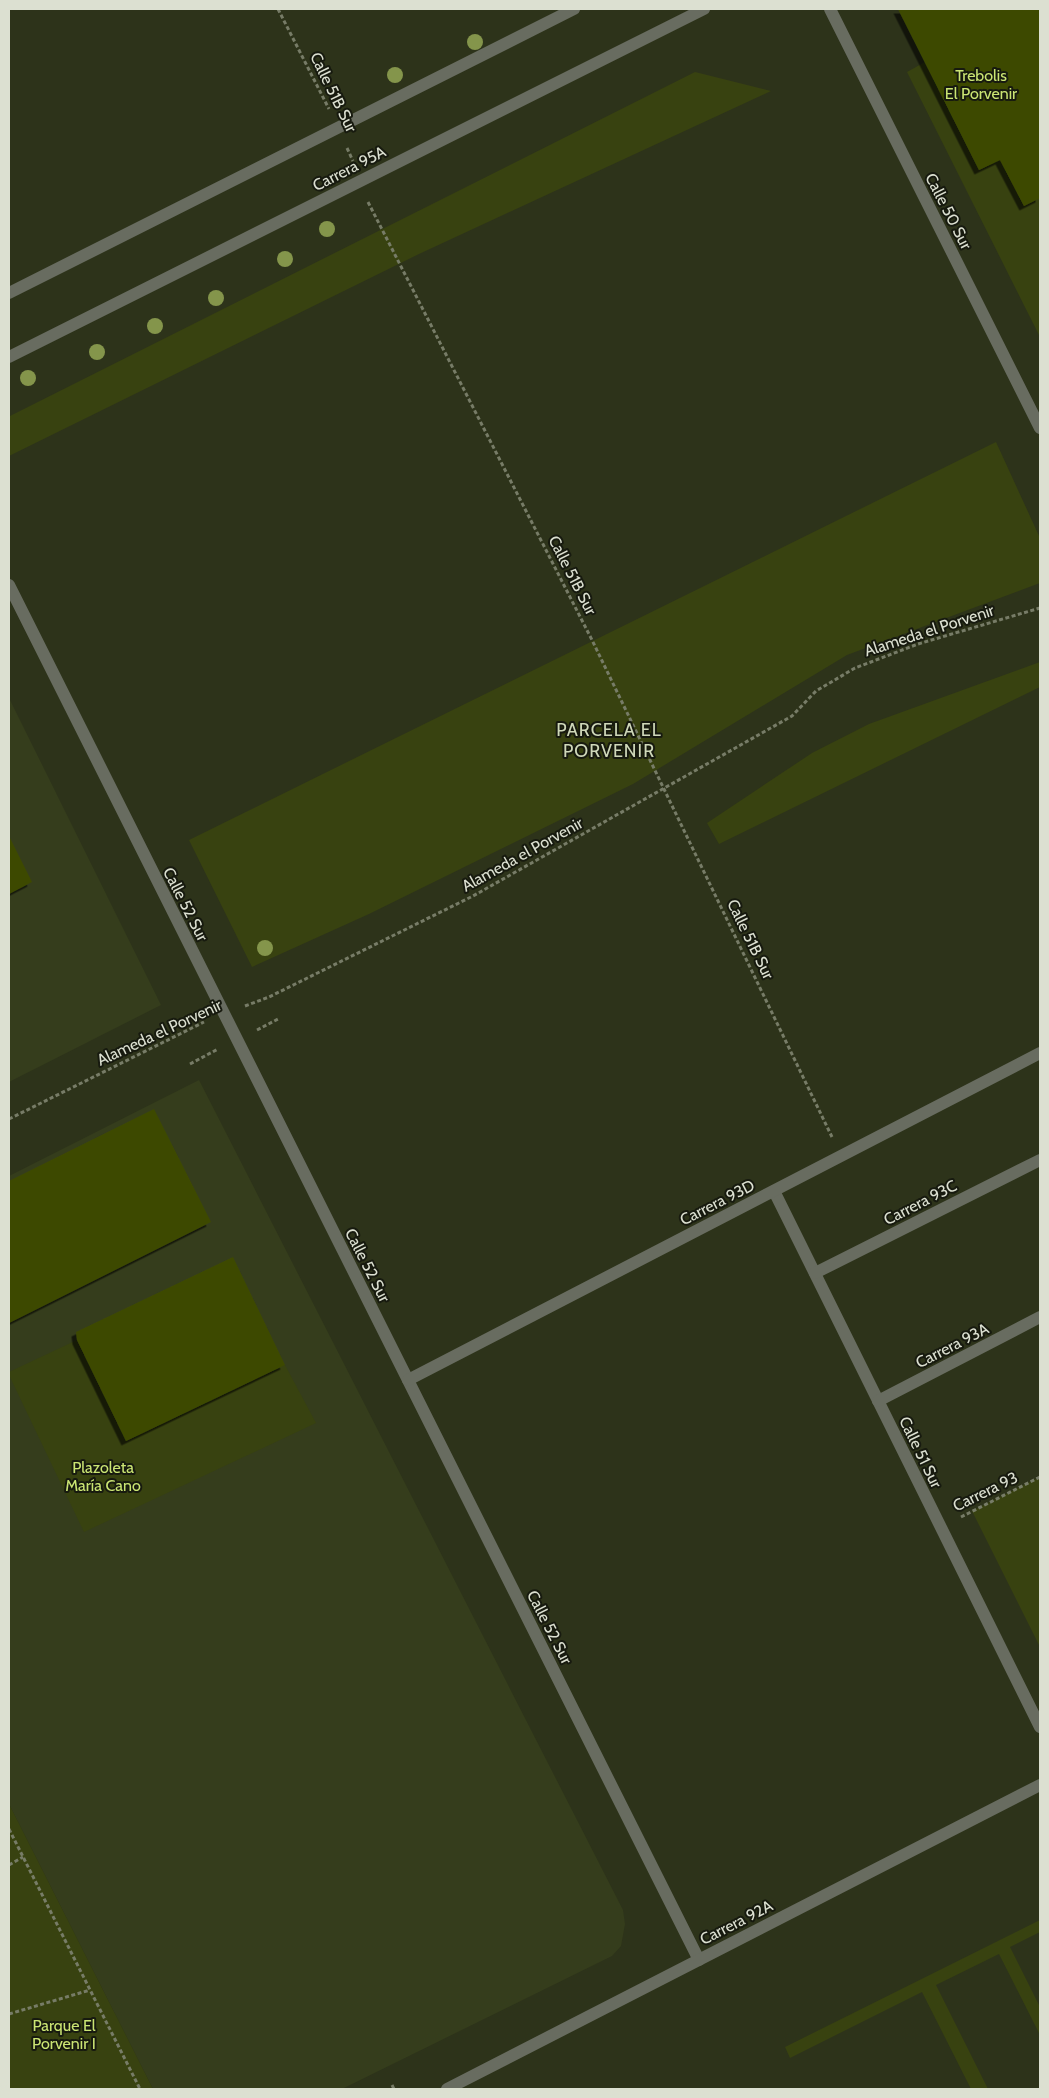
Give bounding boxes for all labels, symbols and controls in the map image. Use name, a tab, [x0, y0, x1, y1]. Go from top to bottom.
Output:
street label: Calle 51B Sur	[306, 49, 361, 136]
park label: Trebolis El Porvenir	[945, 66, 1018, 103]
street label: Carrera 95A	[310, 142, 389, 195]
street label: Calle 50 Sur	[921, 170, 976, 253]
street label: Calle 51B Sur	[544, 532, 601, 619]
street label: Alameda el Porvenir	[862, 600, 997, 660]
district label: PARCELA EL PORVENIR	[556, 719, 662, 762]
street label: Alameda el Porvenir	[458, 813, 587, 896]
street label: Calle 52 Sur	[159, 864, 213, 945]
street label: Calle 51B Sur	[723, 896, 778, 983]
street label: Alameda el Porvenir	[94, 995, 225, 1070]
street label: Carrera 93D	[677, 1176, 758, 1229]
street label: Carrera 93C	[881, 1176, 960, 1229]
street label: Calle 52 Sur	[341, 1225, 395, 1306]
street label: Carrera 93A	[913, 1319, 992, 1372]
street label: Calle 51 Sur	[895, 1413, 946, 1492]
park label: Plazoleta María Cano	[65, 1458, 141, 1495]
street label: Carrera 93	[950, 1468, 1021, 1515]
street label: Calle 52 Sur	[523, 1587, 577, 1668]
street label: Carrera 92A	[697, 1896, 776, 1949]
park label: Parque El Porvenir I	[32, 2016, 96, 2053]

